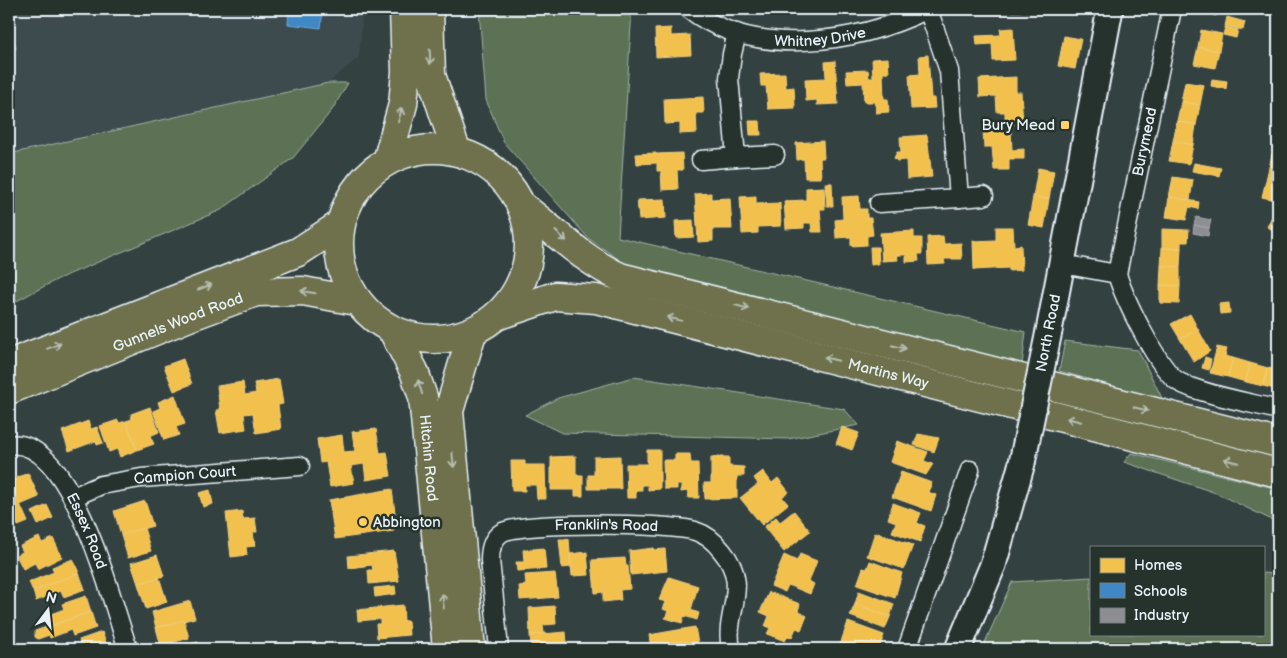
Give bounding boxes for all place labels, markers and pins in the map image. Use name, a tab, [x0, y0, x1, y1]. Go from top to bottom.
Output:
place label: Bury Mead	[981, 116, 1055, 135]
marker: Bury Mead	[1059, 119, 1071, 131]
place label: Abbington	[373, 513, 441, 532]
marker: Abbington	[357, 516, 369, 528]

